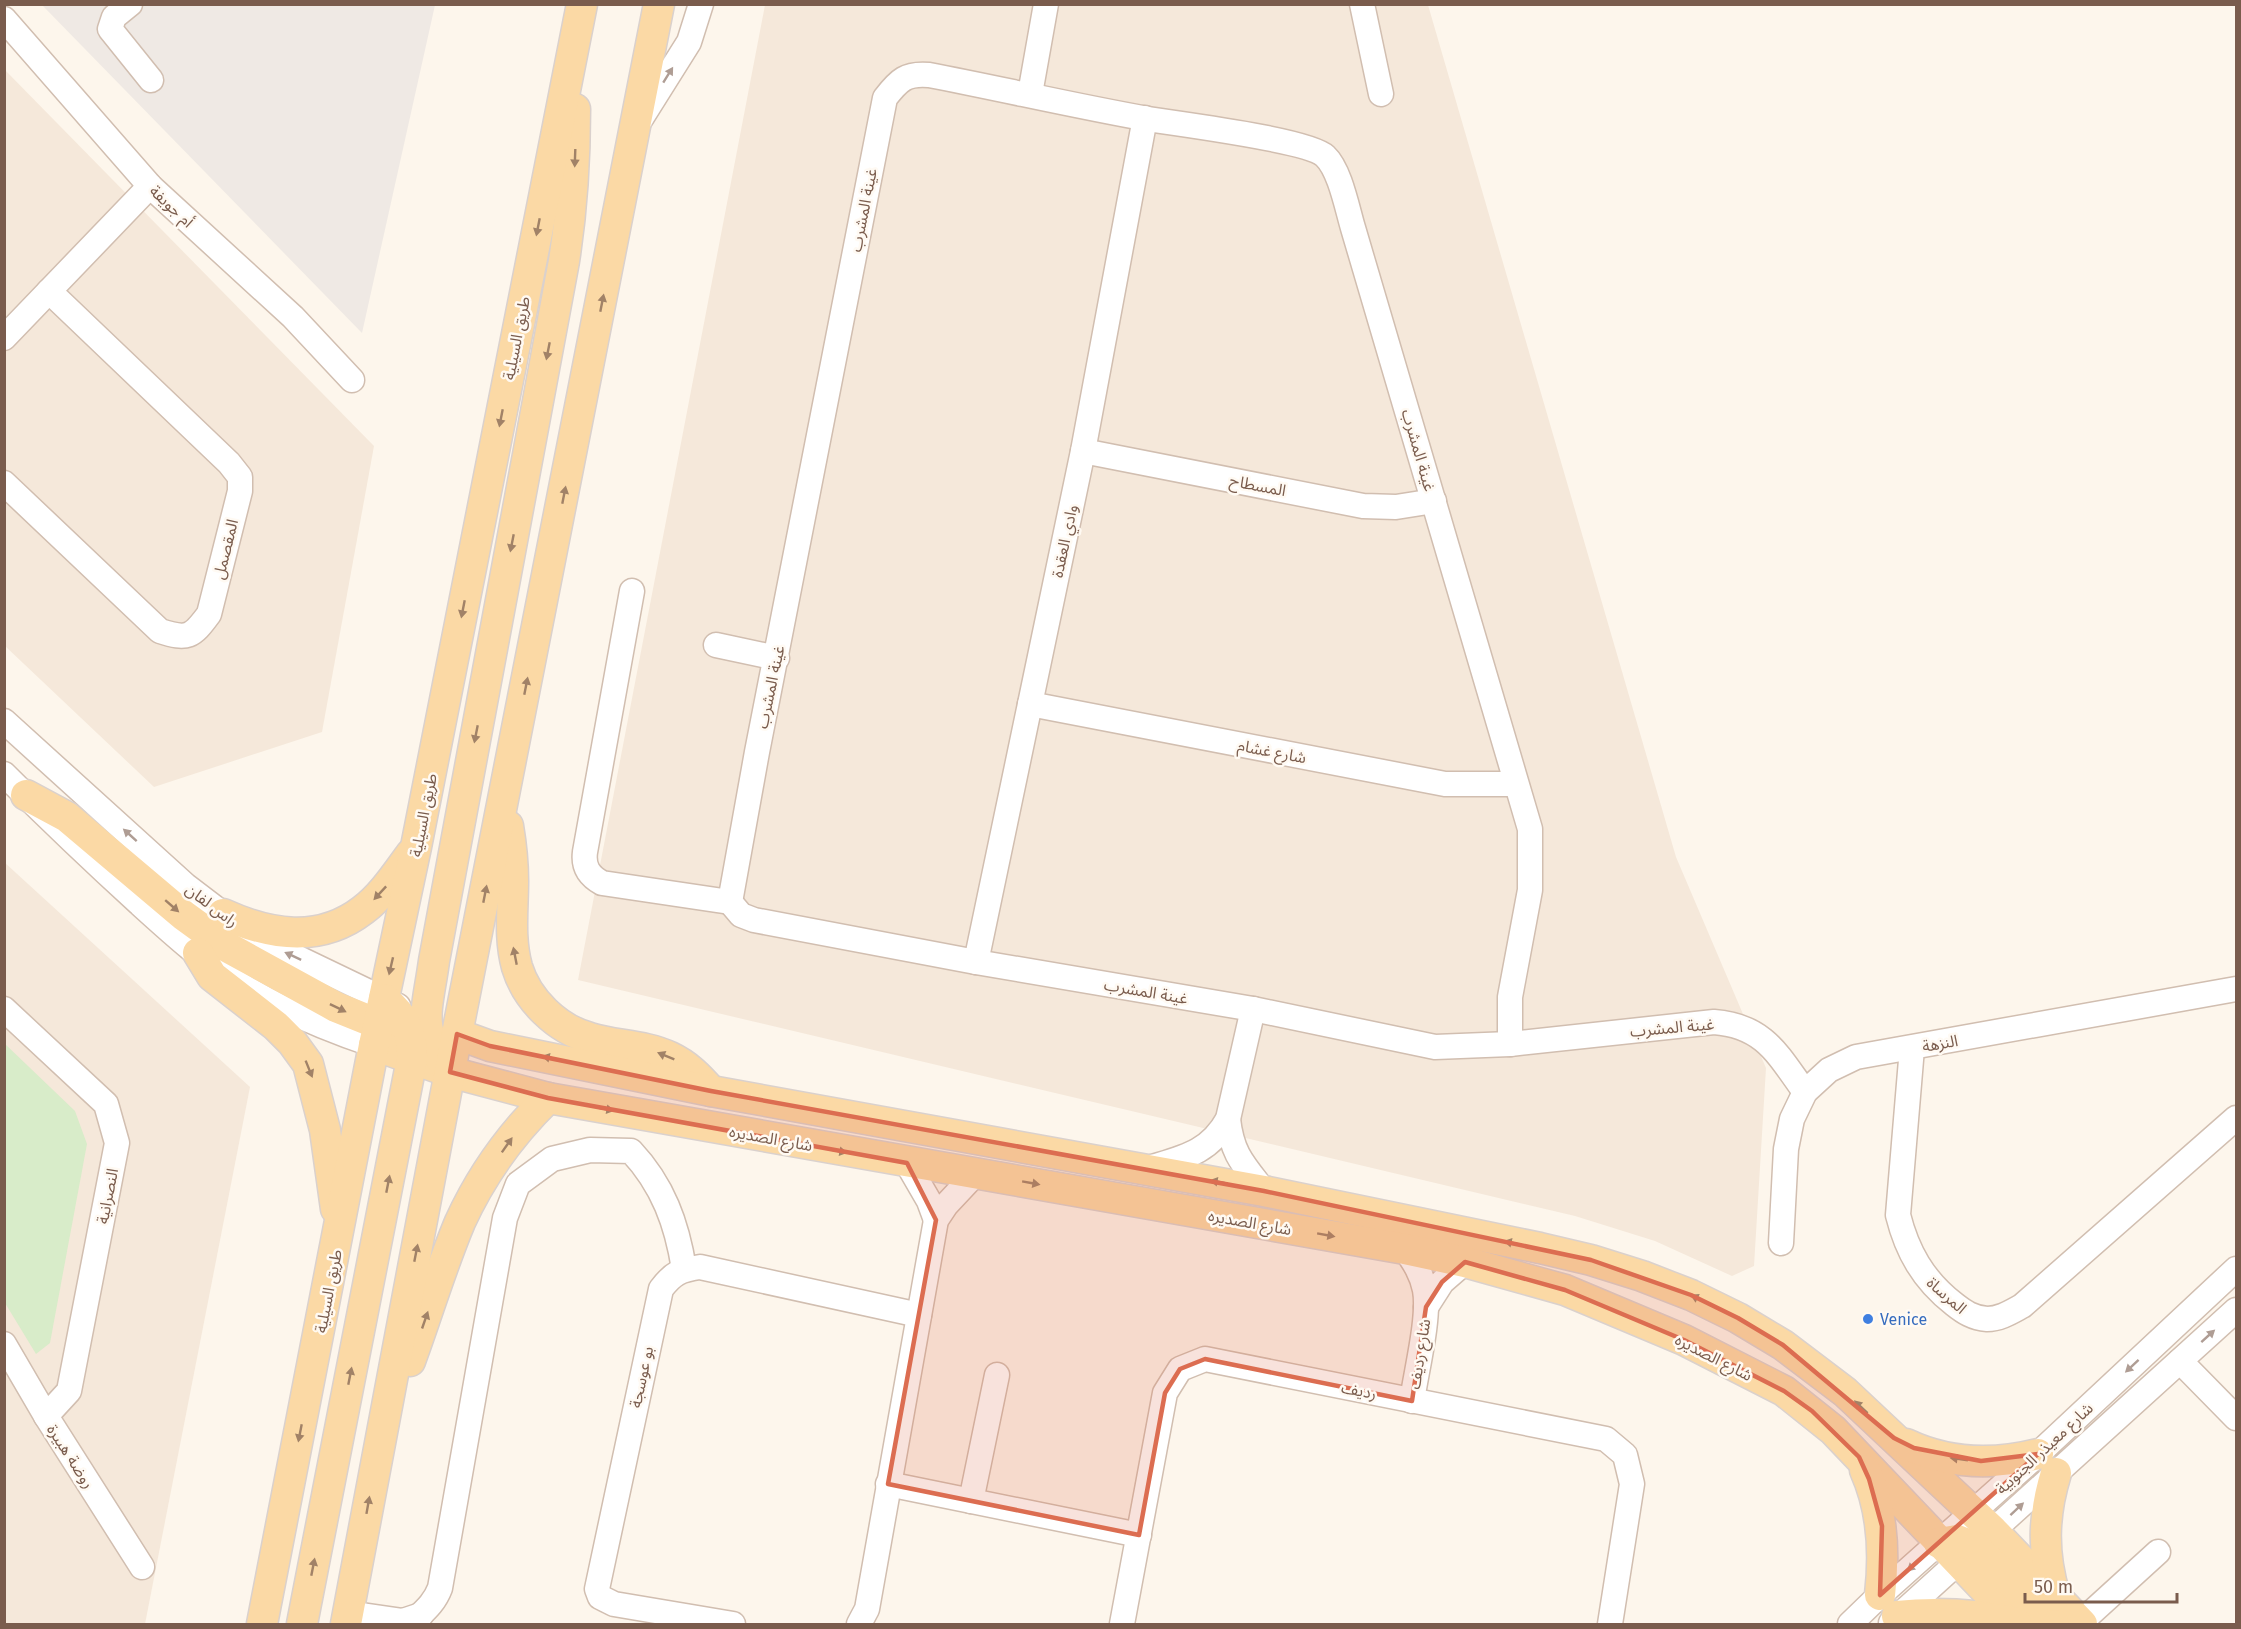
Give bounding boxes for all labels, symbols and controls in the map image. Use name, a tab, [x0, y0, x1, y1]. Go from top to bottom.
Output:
one-way arrow	[662, 67, 673, 83]
one-way arrow	[570, 149, 580, 168]
street label: غينة المشرب	[846, 167, 881, 253]
street label: أم جويفة	[144, 181, 198, 234]
one-way arrow	[533, 217, 542, 236]
one-way arrow	[598, 294, 607, 313]
street label: طريق السيلية	[499, 295, 535, 382]
one-way arrow	[543, 342, 552, 361]
street label: غينة المشرب	[1398, 407, 1439, 493]
one-way arrow	[496, 409, 505, 428]
street label: المسطاح	[1228, 471, 1288, 503]
one-way arrow	[560, 485, 569, 504]
street label: وادي العقدة	[1047, 503, 1084, 580]
street label: المقصمل	[209, 517, 242, 581]
one-way arrow	[507, 533, 516, 552]
one-way arrow	[458, 600, 467, 619]
street label: غينة المشرب	[752, 644, 789, 730]
one-way arrow	[522, 676, 531, 695]
one-way arrow	[471, 725, 480, 744]
street label: شارع غشام	[1235, 736, 1308, 770]
street label: طريق السيلية	[406, 772, 442, 859]
one-way arrow	[123, 828, 138, 842]
street label: راس لفان	[182, 880, 242, 931]
one-way arrow	[373, 885, 387, 900]
one-way arrow	[481, 885, 490, 904]
one-way arrow	[164, 899, 179, 912]
one-way arrow	[510, 946, 519, 965]
one-way arrow	[284, 952, 301, 961]
one-way arrow	[386, 956, 395, 975]
street label: غينة المشرب	[1103, 975, 1189, 1008]
one-way arrow	[330, 1003, 347, 1013]
street label: غينة المشرب	[1629, 1014, 1715, 1041]
street label: النزهة	[1921, 1031, 1960, 1056]
one-way arrow	[657, 1051, 675, 1060]
one-way arrow	[542, 1053, 561, 1062]
one-way arrow	[305, 1060, 314, 1078]
one-way arrow	[596, 1105, 615, 1114]
street label: شارع الصديره	[727, 1122, 814, 1158]
one-way arrow	[501, 1137, 513, 1153]
one-way arrow	[829, 1146, 848, 1155]
street label: النصرانية	[93, 1167, 122, 1226]
one-way arrow	[384, 1175, 393, 1194]
one-way arrow	[1209, 1178, 1228, 1187]
one-way arrow	[1021, 1179, 1040, 1188]
street label: شارع الصديره	[1206, 1206, 1293, 1242]
one-way arrow	[1317, 1231, 1336, 1240]
one-way arrow	[1503, 1238, 1522, 1247]
one-way arrow	[412, 1243, 421, 1262]
street label: طريق السيلية	[311, 1248, 347, 1335]
street label: المرساة	[1923, 1273, 1971, 1318]
one-way arrow	[1690, 1295, 1708, 1305]
place label: Venice	[1880, 1310, 1927, 1329]
one-way arrow	[420, 1311, 430, 1329]
marker: Venice	[1861, 1312, 1875, 1326]
street label: شارع رديف	[1405, 1318, 1437, 1391]
one-way arrow	[2200, 1329, 2215, 1343]
street label: شارع الصديره	[1671, 1330, 1756, 1388]
street label: بو عوسجة	[626, 1345, 657, 1410]
one-way arrow	[2125, 1359, 2140, 1373]
one-way arrow	[346, 1366, 355, 1385]
street label: رديف	[1340, 1378, 1378, 1403]
street label: شارع معيذر الجنوبية	[1992, 1398, 2099, 1500]
one-way arrow	[1853, 1400, 1868, 1414]
street label: روضة هبيرة	[43, 1421, 98, 1492]
one-way arrow	[295, 1424, 304, 1443]
one-way arrow	[1950, 1454, 1969, 1463]
one-way arrow	[364, 1495, 373, 1514]
one-way arrow	[2009, 1503, 2023, 1517]
one-way arrow	[309, 1557, 318, 1576]
one-way arrow	[1907, 1558, 1922, 1571]
scale bar	[2025, 1566, 2176, 1604]
text: 50 m	[2034, 1576, 2073, 1598]

